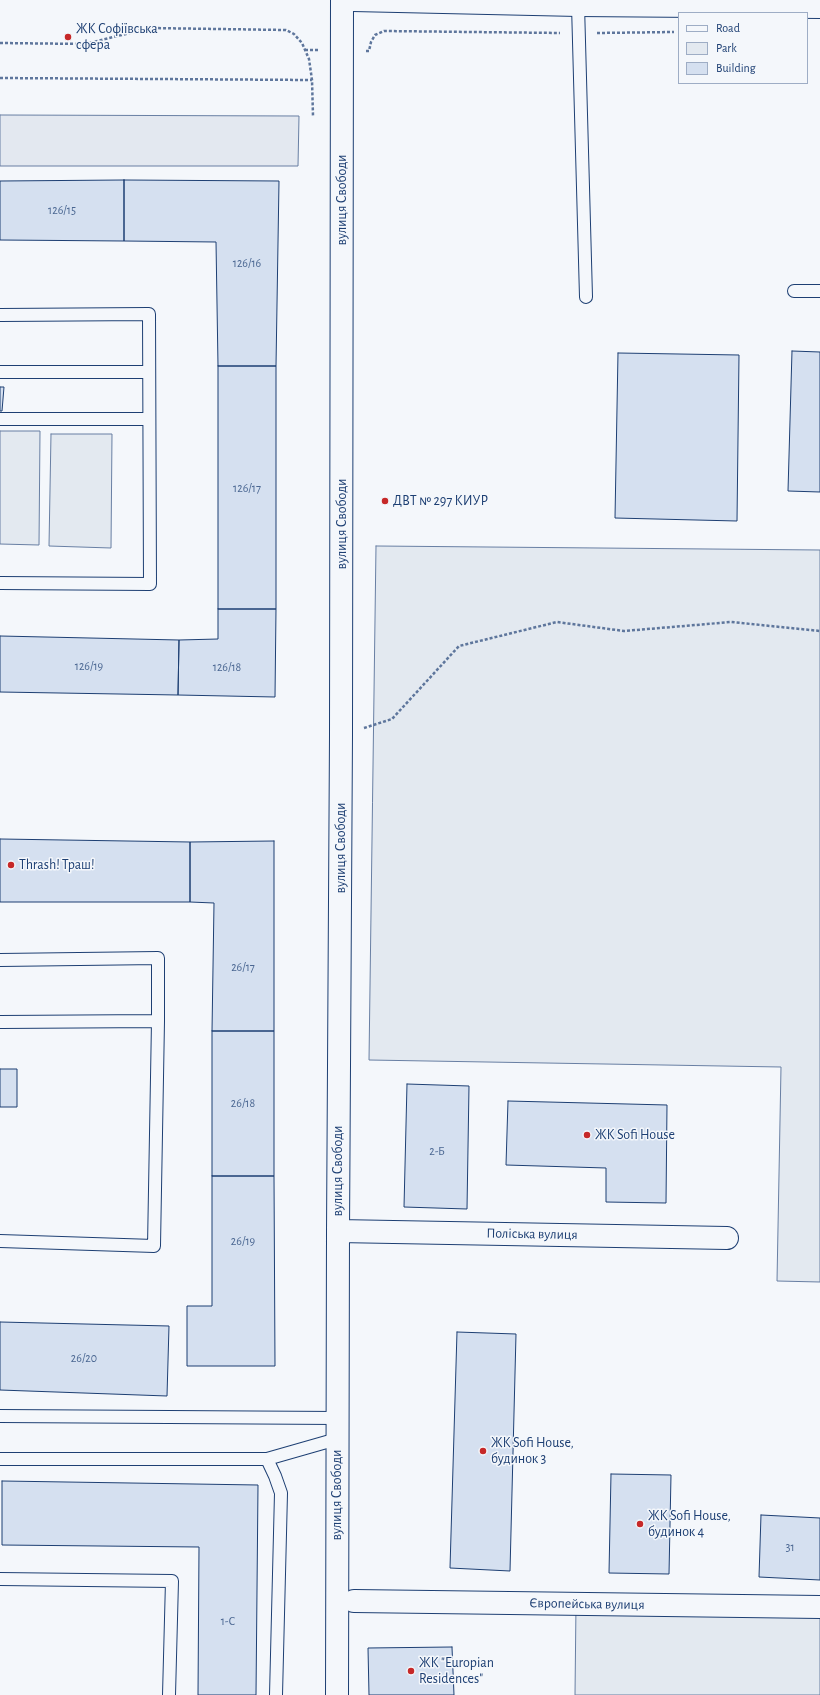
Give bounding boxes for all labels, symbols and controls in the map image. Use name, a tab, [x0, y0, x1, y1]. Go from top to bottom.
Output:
legend	[678, 12, 808, 84]
place label: ЖК Софіївська сфера	[76, 21, 158, 54]
text: Road	[716, 22, 740, 34]
marker: ЖК Софіївська сфера	[63, 32, 73, 42]
text: Park	[716, 42, 737, 54]
text: Building	[716, 62, 756, 74]
street label: вулиця Свободи	[334, 155, 350, 245]
house number: 126/15	[48, 203, 76, 217]
house number: 126/16	[233, 256, 261, 270]
street label: вулиця Свободи	[334, 479, 350, 569]
house number: 126/17	[233, 481, 261, 495]
place label: ДВТ № 297 КИУР	[393, 493, 488, 509]
marker: ДВТ № 297 КИУР	[380, 496, 390, 506]
house number: 126/19	[75, 659, 103, 673]
house number: 126/18	[213, 660, 241, 674]
street label: вулиця Свободи	[333, 803, 349, 893]
place label: Thrash! Траш!	[19, 857, 95, 873]
marker: Thrash! Траш!	[6, 860, 16, 870]
house number: 26/17	[231, 960, 255, 974]
house number: 26/18	[231, 1096, 255, 1110]
street label: вулиця Свободи	[330, 1126, 346, 1216]
place label: ЖК Sofi House	[595, 1127, 675, 1143]
marker: ЖК Sofi House	[582, 1130, 592, 1140]
house number: 2-Б	[429, 1144, 445, 1158]
street label: Поліська вулиця	[486, 1225, 578, 1243]
house number: 26/19	[231, 1234, 255, 1248]
house number: 26/20	[71, 1351, 97, 1365]
place label: ЖК Sofi House, будинок 3	[491, 1435, 574, 1468]
marker: ЖК Sofi House, будинок 3	[478, 1446, 488, 1456]
street label: вулиця Свободи	[329, 1450, 345, 1540]
place label: ЖК Sofi House, будинок 4	[648, 1508, 731, 1540]
marker: ЖК Sofi House, будинок 4	[635, 1519, 645, 1529]
house number: 31	[785, 1540, 795, 1554]
street label: Європейська вулиця	[529, 1595, 645, 1613]
house number: 1-С	[221, 1614, 235, 1628]
place label: ЖК "Europian Residences"	[419, 1655, 494, 1688]
marker: ЖК "Europian Residences"	[406, 1666, 416, 1676]

